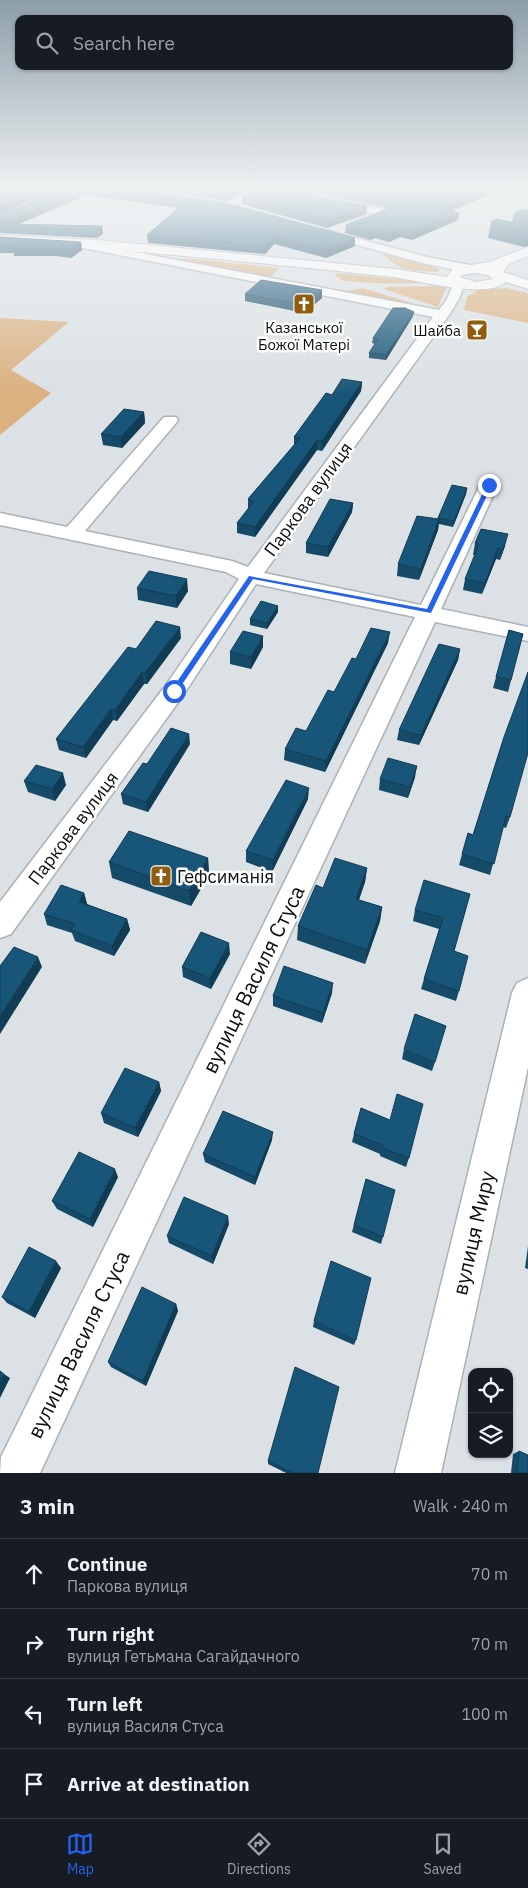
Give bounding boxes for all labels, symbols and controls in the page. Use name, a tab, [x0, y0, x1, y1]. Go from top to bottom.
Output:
search box	[15, 15, 513, 70]
icon: search	[33, 29, 61, 57]
text: Search here	[73, 31, 175, 55]
church icon: Казанської Божої Матері	[292, 292, 316, 316]
place label: Казанської Божої Матері	[258, 318, 350, 354]
bar icon: Шайба	[465, 318, 489, 342]
place label: Шайба	[413, 321, 461, 340]
street label: Паркова вулиця	[259, 437, 357, 561]
route end	[478, 474, 501, 497]
route start	[163, 680, 186, 703]
street label: Паркова вулиця	[23, 767, 123, 889]
church icon: Гефсиманія	[149, 864, 173, 888]
place label: Гефсиманія	[177, 865, 274, 888]
street label: вулиця Василя Стуса	[195, 880, 311, 1078]
street label: вулиця Миру	[445, 1168, 501, 1298]
street label: вулиця Василя Стуса	[20, 1245, 136, 1443]
map controls	[468, 1368, 513, 1458]
button: locate	[468, 1368, 513, 1413]
button: layers	[468, 1413, 513, 1458]
text: 3 min	[20, 1492, 75, 1520]
text: Walk · 240 m	[413, 1496, 508, 1516]
text: Continue	[67, 1552, 147, 1576]
icon: ahead	[20, 1560, 48, 1588]
text: 70 m	[471, 1564, 508, 1584]
text: Паркова вулиця	[67, 1576, 188, 1596]
text: Turn right	[67, 1622, 154, 1646]
icon: right	[20, 1630, 48, 1658]
text: 70 m	[471, 1634, 508, 1654]
text: вулиця Гетьмана Сагайдачного	[67, 1646, 300, 1666]
text: Turn left	[67, 1692, 143, 1716]
icon: left	[20, 1700, 48, 1728]
text: 100 m	[461, 1704, 508, 1724]
text: вулиця Василя Стуса	[67, 1716, 224, 1736]
icon: arrive	[20, 1770, 48, 1798]
text: Arrive at destination	[67, 1772, 250, 1796]
tab: Map	[66, 1830, 94, 1878]
tab: Directions	[227, 1830, 291, 1878]
tab: Saved	[424, 1830, 462, 1878]

